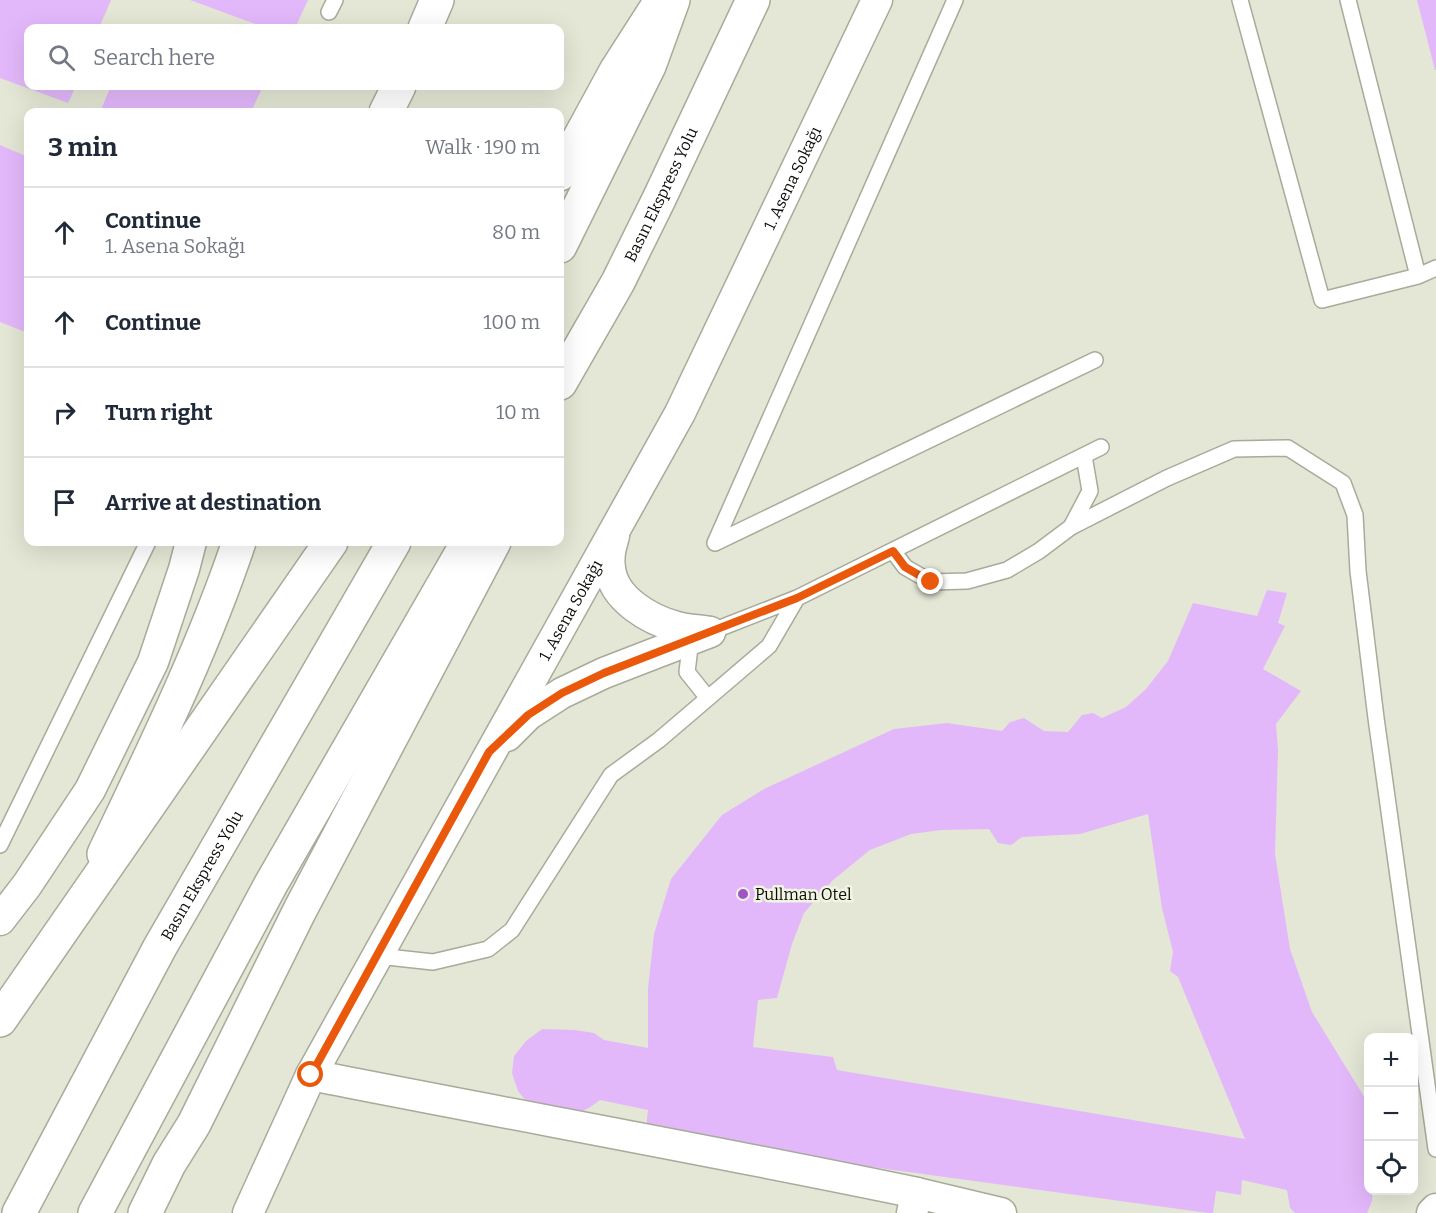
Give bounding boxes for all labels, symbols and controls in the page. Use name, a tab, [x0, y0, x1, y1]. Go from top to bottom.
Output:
search box	[24, 24, 564, 90]
icon: search	[45, 41, 78, 74]
text: Search here	[93, 44, 215, 71]
street label: 1. Asena Sokağı	[760, 123, 825, 233]
street label: Basın Ekspress Yolu	[621, 124, 702, 265]
text: 3 min	[48, 132, 117, 163]
text: Walk · 190 m	[425, 135, 540, 159]
text: Continue	[105, 207, 201, 234]
icon: ahead	[48, 216, 81, 249]
text: 80 m	[492, 220, 540, 244]
text: 1. Asena Sokağı	[105, 234, 245, 258]
icon: ahead	[48, 306, 81, 339]
text: Continue	[105, 309, 201, 336]
text: 100 m	[483, 310, 540, 334]
icon: right	[48, 396, 81, 429]
text: Turn right	[105, 399, 213, 426]
text: 10 m	[496, 400, 540, 424]
icon: arrive	[48, 486, 81, 519]
text: Arrive at destination	[105, 489, 321, 516]
street label: 1. Asena Sokağı	[535, 556, 606, 664]
route end	[917, 568, 943, 594]
street label: Basın Ekspress Yolu	[157, 807, 247, 944]
place label: Pullman Otel	[755, 885, 852, 904]
marker: Pullman Otel	[736, 887, 750, 901]
map controls	[1364, 1033, 1418, 1195]
button: +	[1364, 1033, 1418, 1087]
route start	[297, 1061, 323, 1087]
button: −	[1364, 1087, 1418, 1141]
button: locate	[1364, 1141, 1418, 1195]

